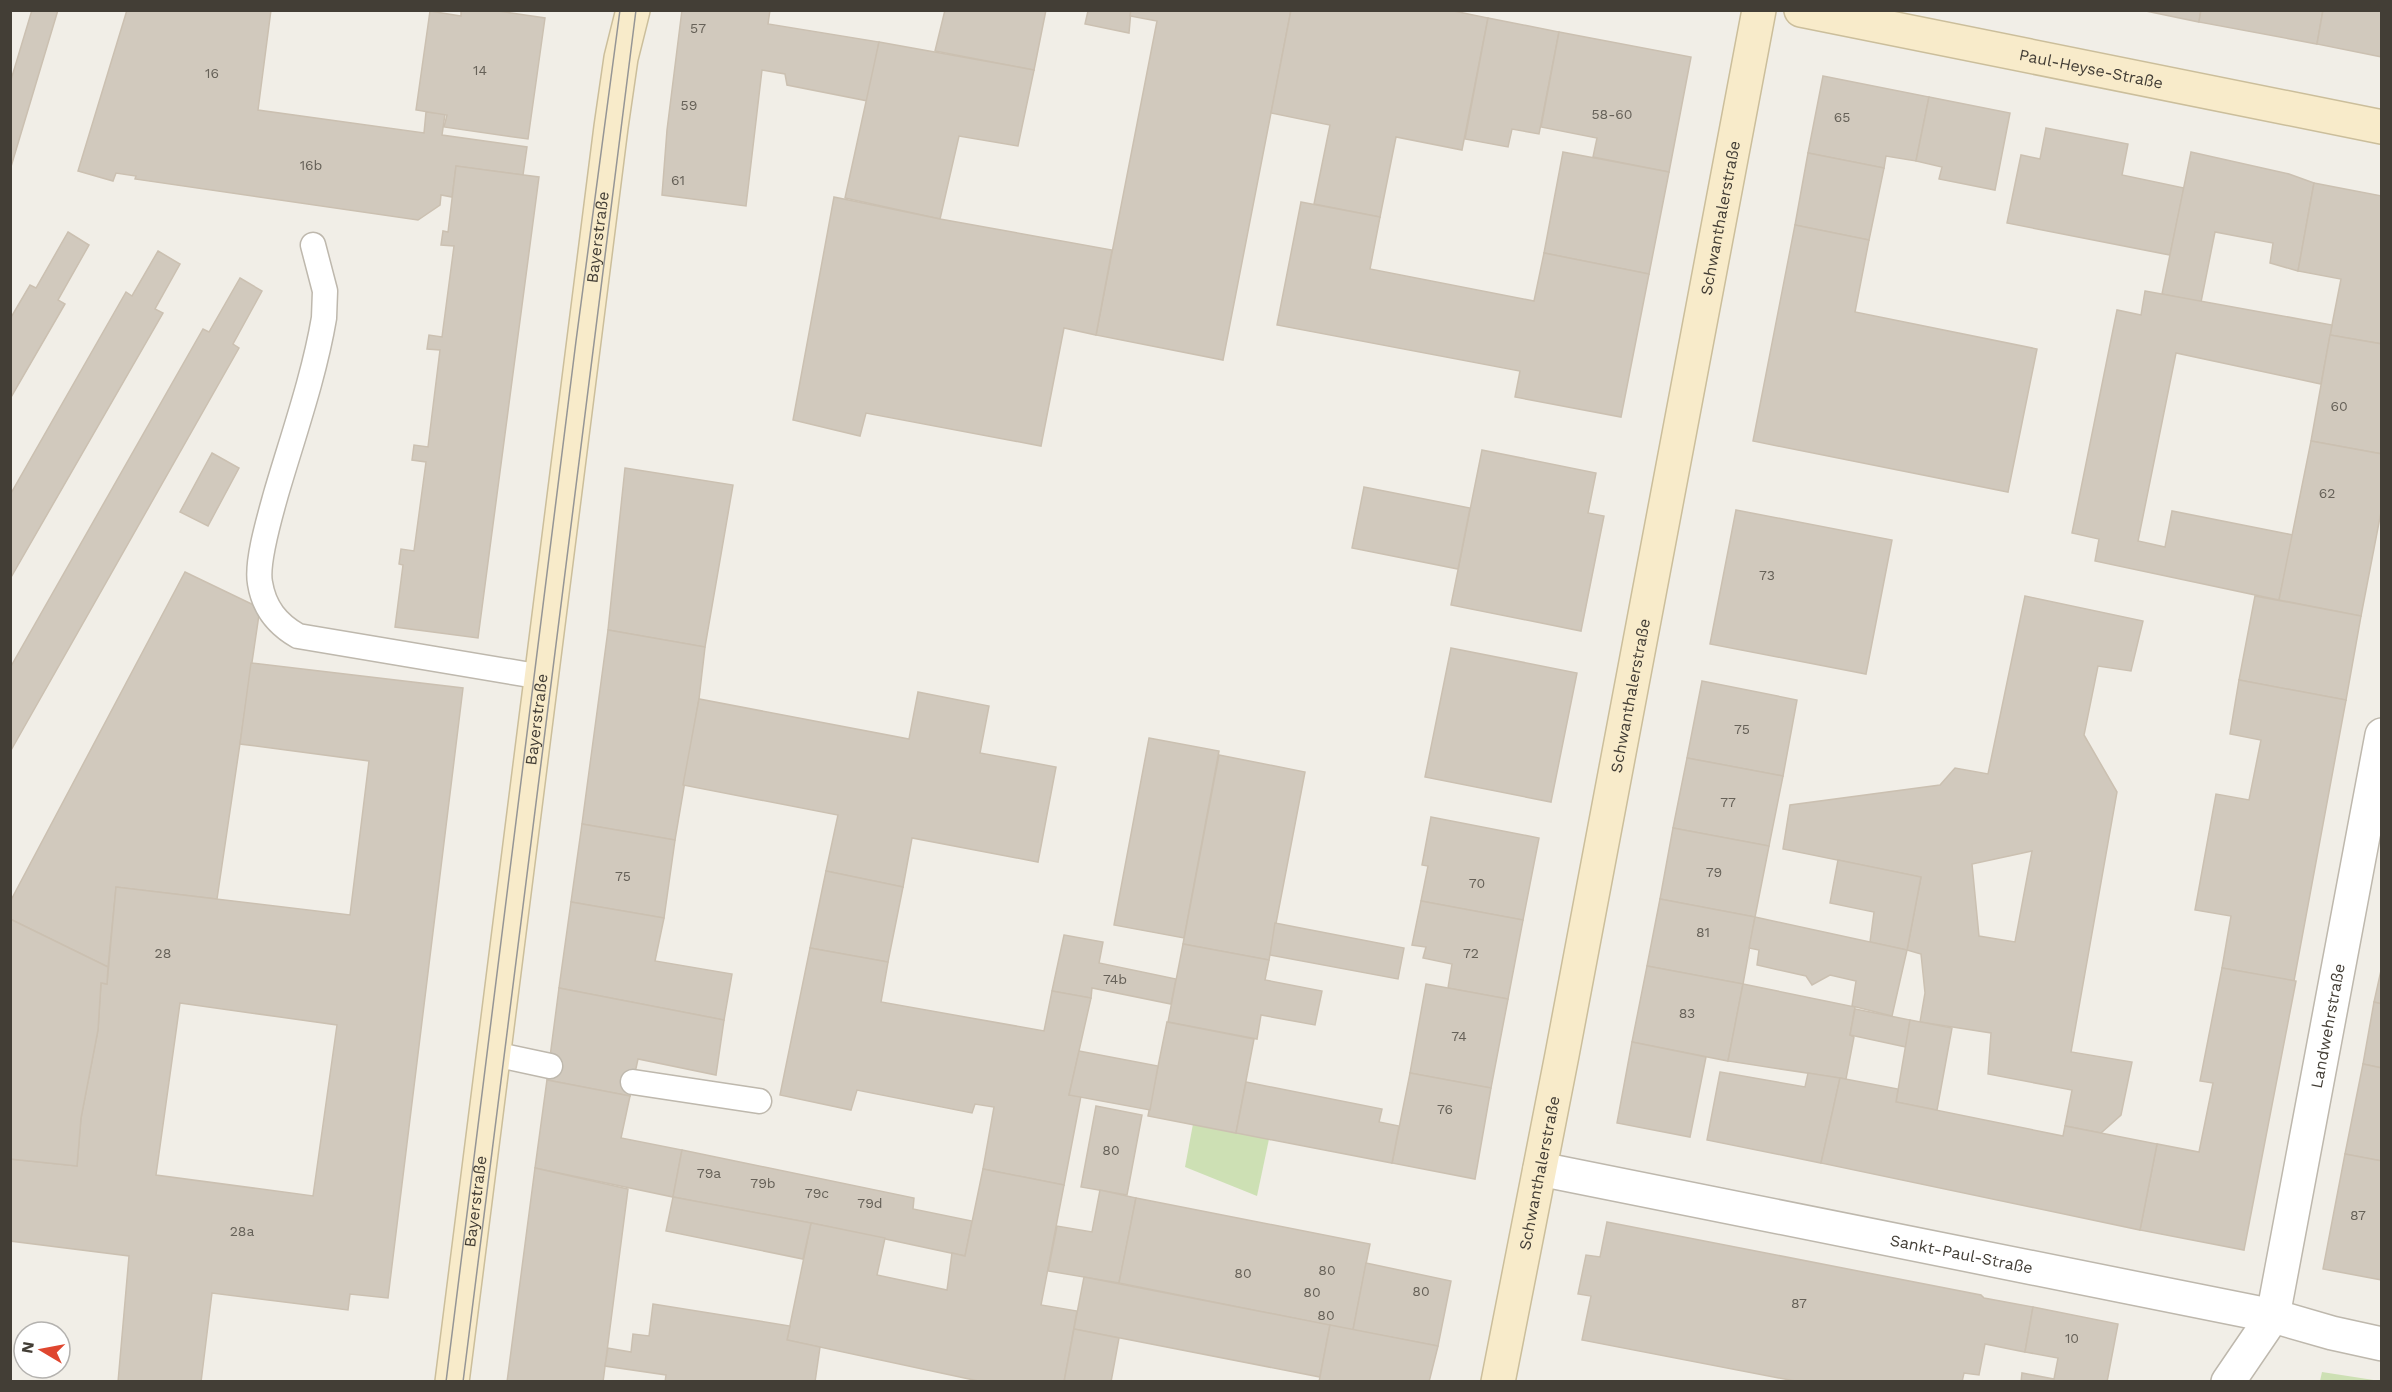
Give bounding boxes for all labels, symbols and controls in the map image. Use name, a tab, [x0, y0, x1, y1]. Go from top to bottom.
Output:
house number: 57	[690, 20, 706, 36]
street label: Paul-Heyse-Straße	[2017, 45, 2165, 92]
house number: 14	[473, 62, 487, 78]
house number: 16	[205, 65, 219, 81]
house number: 59	[681, 97, 697, 113]
house number: 58-60	[1591, 106, 1633, 122]
house number: 65	[1834, 109, 1850, 125]
street label: Schwanthalerstraße	[1696, 139, 1744, 297]
house number: 16b	[300, 157, 322, 173]
house number: 61	[671, 172, 685, 188]
street label: Bayerstraße	[582, 190, 612, 284]
house number: 60	[2330, 398, 2348, 414]
house number: 62	[2319, 485, 2335, 501]
house number: 73	[1759, 567, 1775, 583]
street label: Schwanthalerstraße	[1606, 617, 1654, 774]
street label: Bayerstraße	[521, 672, 551, 766]
house number: 75	[1734, 721, 1750, 737]
house number: 77	[1720, 794, 1736, 810]
house number: 79	[1706, 864, 1722, 880]
house number: 75	[615, 868, 631, 884]
house number: 70	[1469, 875, 1485, 891]
house number: 81	[1696, 924, 1710, 940]
house number: 28	[155, 945, 171, 961]
house number: 72	[1463, 945, 1479, 961]
street label: Landwehrstraße	[2306, 962, 2348, 1090]
house number: 74b	[1103, 971, 1127, 987]
house number: 83	[1679, 1005, 1695, 1021]
house number: 74	[1451, 1028, 1467, 1044]
street label: Schwanthalerstraße	[1515, 1094, 1563, 1252]
house number: 76	[1437, 1101, 1453, 1117]
house number: 80	[1102, 1142, 1120, 1158]
street label: Bayerstraße	[460, 1154, 490, 1248]
house number: 79a	[697, 1165, 721, 1181]
house number: 79b	[750, 1175, 776, 1191]
house number: 79c	[805, 1185, 829, 1201]
house number: 79d	[857, 1195, 883, 1211]
house number: 87	[2350, 1207, 2366, 1223]
house number: 28a	[230, 1223, 254, 1239]
street label: Sankt-Paul-Straße	[1889, 1230, 2035, 1277]
house number: 80	[1318, 1262, 1336, 1278]
house number: 80	[1234, 1265, 1252, 1281]
house number: 80	[1412, 1283, 1430, 1299]
house number: 80	[1303, 1284, 1321, 1300]
house number: 87	[1791, 1295, 1807, 1311]
house number: 80	[1317, 1307, 1335, 1323]
north arrow	[12, 1320, 72, 1380]
house number: 10	[2065, 1330, 2079, 1346]
text: N	[17, 1340, 38, 1355]

